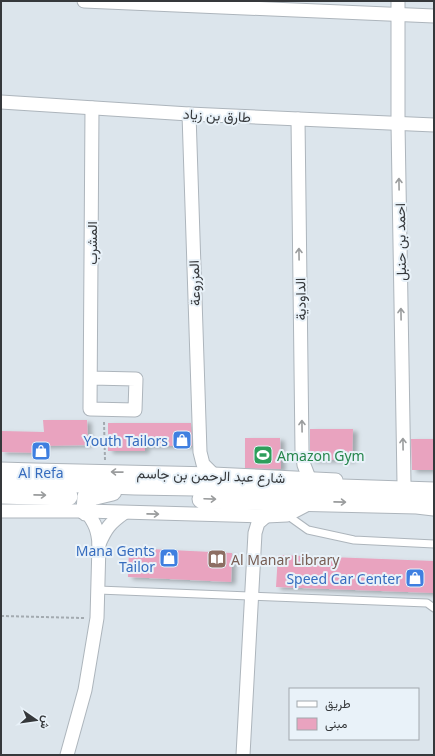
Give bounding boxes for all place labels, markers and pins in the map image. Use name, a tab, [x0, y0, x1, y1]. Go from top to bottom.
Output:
shop icon: Youth Tailors	[171, 429, 193, 451]
place label: Youth Tailors	[84, 431, 168, 450]
shop icon: Al Refa	[30, 440, 52, 462]
sports icon: Amazon Gym	[252, 444, 274, 466]
place label: Amazon Gym	[277, 446, 365, 465]
place label: Al Refa	[18, 463, 64, 482]
place label: Mana Gents Tailor	[76, 541, 155, 576]
shop icon: Mana Gents Tailor	[158, 547, 180, 569]
library icon: Al Manar Library	[206, 548, 228, 570]
place label: Al Manar Library	[231, 550, 340, 569]
shop icon: Speed Car Center	[404, 567, 426, 589]
place label: Speed Car Center	[286, 569, 401, 588]

